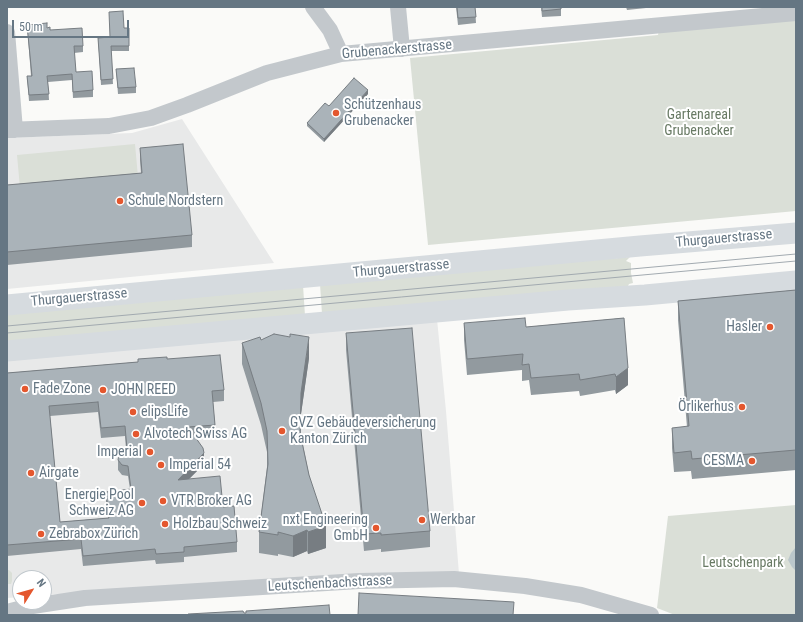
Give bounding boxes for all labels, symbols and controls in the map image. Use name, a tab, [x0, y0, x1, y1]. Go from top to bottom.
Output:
scale bar	[14, 12, 131, 38]
text: 50 m	[19, 20, 43, 34]
street label: Grubenackerstrasse	[341, 37, 453, 63]
place label: Schützenhaus Grubenacker	[344, 97, 421, 130]
park label: Gartenareal Grubenacker	[664, 107, 734, 140]
marker: Schützenhaus Grubenacker	[331, 108, 341, 118]
place label: Schule Nordstern	[128, 193, 223, 209]
marker: Schule Nordstern	[115, 196, 125, 206]
street label: Thurgauerstrasse	[675, 226, 773, 252]
street label: Thurgauerstrasse	[352, 256, 450, 282]
street label: Thurgauerstrasse	[30, 285, 128, 311]
place label: Hasler	[726, 319, 762, 335]
marker: Hasler	[765, 322, 775, 332]
place label: Fade Zone	[33, 381, 90, 397]
place label: JOHN REED	[111, 382, 176, 398]
marker: Fade Zone	[20, 384, 30, 394]
marker: JOHN REED	[98, 385, 108, 395]
place label: Örlikerhus	[678, 399, 734, 415]
marker: Örlikerhus	[737, 402, 747, 412]
place label: elipsLife	[141, 404, 188, 420]
marker: elipsLife	[128, 407, 138, 417]
place label: GVZ Gebäudeversicherung Kanton Zürich	[290, 415, 436, 448]
place label: Alvotech Swiss AG	[144, 426, 247, 442]
marker: GVZ Gebäudeversicherung Kanton Zürich	[277, 426, 287, 436]
marker: Alvotech Swiss AG	[131, 429, 141, 439]
place label: Imperial	[97, 444, 142, 460]
marker: Imperial	[145, 447, 155, 457]
place label: CESMA	[703, 453, 744, 469]
marker: CESMA	[747, 456, 757, 466]
place label: Imperial 54	[169, 457, 231, 473]
marker: Imperial 54	[156, 460, 166, 470]
place label: Airgate	[39, 465, 79, 481]
marker: Airgate	[26, 468, 36, 478]
place label: Energie Pool Schweiz AG	[65, 487, 134, 520]
place label: VTR Broker AG	[171, 493, 252, 509]
marker: VTR Broker AG	[158, 496, 168, 506]
marker: Energie Pool Schweiz AG	[137, 498, 147, 508]
place label: nxt Engineering GmbH	[283, 512, 368, 544]
place label: Werkbar	[430, 512, 475, 528]
marker: Werkbar	[417, 515, 427, 525]
place label: Holzbau Schweiz	[173, 516, 267, 532]
marker: Holzbau Schweiz	[160, 519, 170, 529]
marker: nxt Engineering GmbH	[371, 523, 381, 533]
place label: Zebrabox Zürich	[49, 526, 138, 542]
marker: Zebrabox Zürich	[36, 529, 46, 539]
park label: Leutschenpark	[702, 555, 784, 571]
north arrow	[12, 570, 52, 610]
street label: Leutschenbachstrasse	[267, 572, 393, 596]
text: N	[34, 576, 48, 590]

